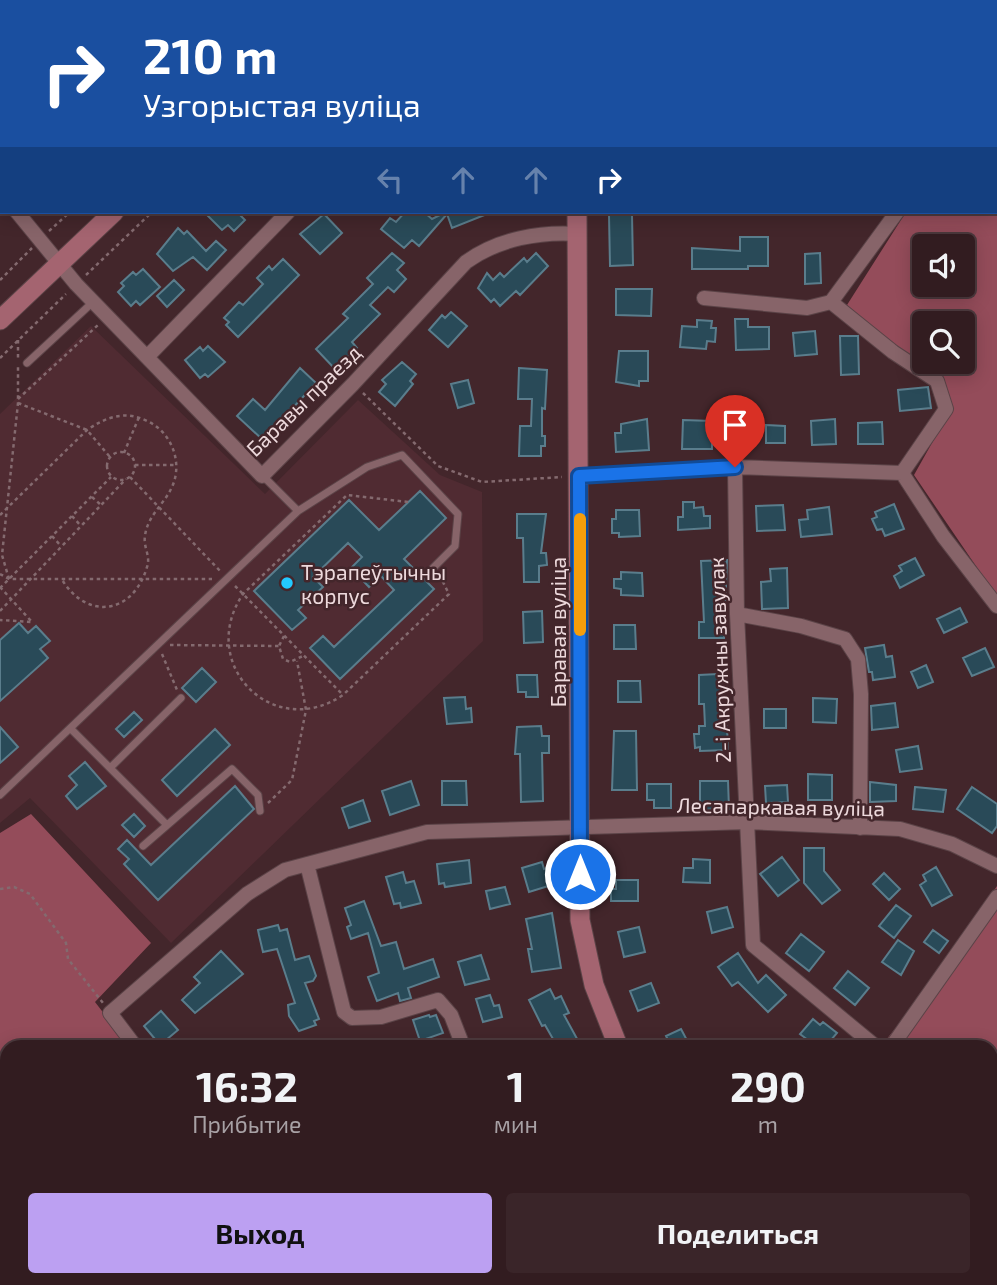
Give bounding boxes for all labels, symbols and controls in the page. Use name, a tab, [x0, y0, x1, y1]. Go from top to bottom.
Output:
text: 210 m	[143, 25, 277, 84]
icon: right	[28, 28, 119, 119]
text: Узгорыстая вуліца	[143, 85, 421, 123]
icon: left	[371, 161, 409, 199]
icon: ahead	[444, 161, 482, 199]
icon: ahead	[517, 161, 555, 199]
icon: right	[590, 161, 628, 199]
map controls	[912, 234, 975, 374]
button: sound	[912, 234, 975, 297]
button: search	[912, 311, 975, 374]
street label: Баравы праезд	[241, 339, 365, 461]
pin	[705, 395, 765, 467]
icon: arrive	[716, 406, 754, 444]
street label: Баравая вуліца	[545, 557, 571, 707]
street label: 2-і Акружны завулак	[703, 557, 736, 763]
place label: Тэрапеўтычны корпус	[301, 559, 446, 609]
marker: Тэрапеўтычны корпус	[279, 575, 295, 591]
street label: Лесапаркавая вуліца	[677, 792, 885, 821]
position arrow	[543, 837, 617, 911]
text: 16:32	[196, 1060, 298, 1110]
text: 1	[507, 1060, 525, 1110]
text: 290	[730, 1060, 806, 1110]
text: Прибытие	[192, 1110, 302, 1138]
text: мин	[494, 1110, 538, 1138]
text: m	[758, 1110, 778, 1138]
button: Выход	[28, 1193, 492, 1273]
button: Поделиться	[506, 1193, 970, 1273]

